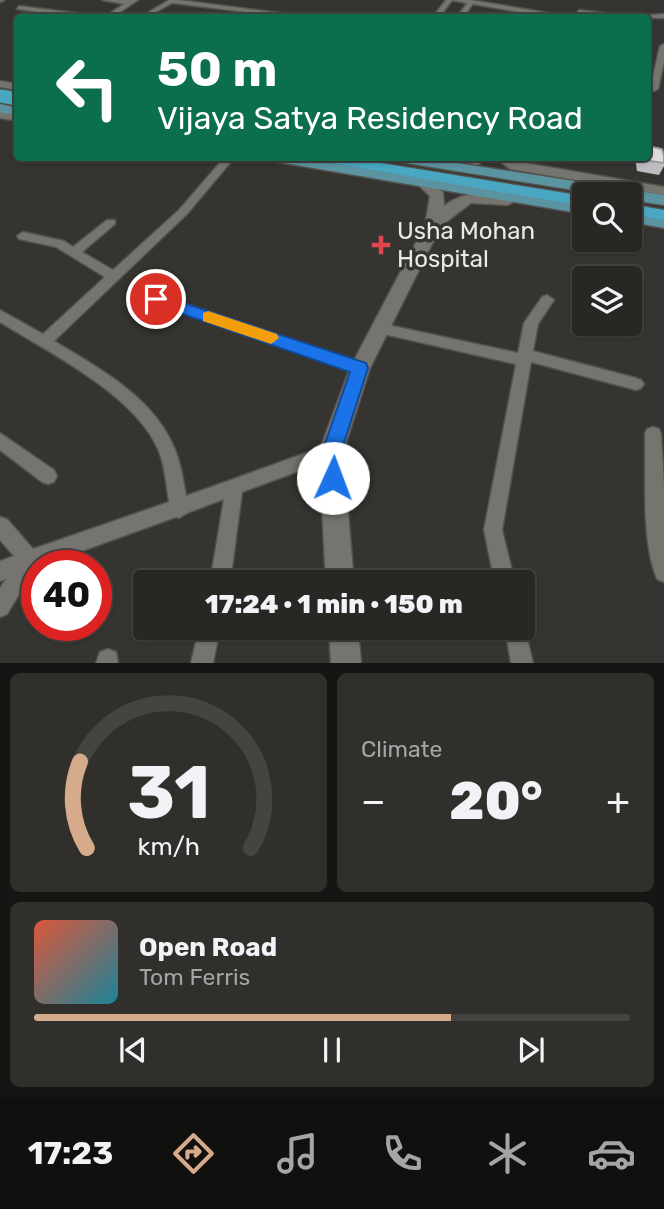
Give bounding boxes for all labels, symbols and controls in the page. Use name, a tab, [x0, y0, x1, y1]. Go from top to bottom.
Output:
text: 50 m	[157, 40, 277, 98]
icon: left	[42, 42, 133, 133]
text: Vijaya Satya Residency Road	[157, 99, 583, 137]
map controls	[572, 182, 642, 336]
button: search	[572, 182, 642, 252]
place label: Usha Mohan Hospital	[397, 217, 535, 273]
marker: Usha Mohan Hospital	[371, 235, 391, 255]
button: layers	[572, 266, 642, 336]
pin	[126, 269, 186, 329]
icon: arrive	[137, 280, 175, 318]
position arrow	[296, 441, 370, 515]
speed limit sign: 40	[21, 550, 112, 641]
text: 17:24 · 1 min · 150 m	[205, 589, 463, 620]
text: Climate	[361, 735, 442, 763]
text: 31	[127, 751, 210, 837]
text: 20°	[449, 770, 543, 832]
text: −	[361, 778, 386, 824]
text: +	[606, 778, 630, 824]
text: km/h	[137, 832, 200, 861]
text: Open Road	[139, 932, 277, 963]
text: Tom Ferris	[139, 963, 250, 991]
icon: previous	[114, 1031, 152, 1069]
icon: pause	[313, 1031, 351, 1069]
icon: next	[512, 1031, 550, 1069]
icon: directions	[169, 1129, 218, 1178]
icon: music	[273, 1129, 322, 1178]
icon: phone	[378, 1129, 427, 1178]
icon: climate	[483, 1129, 532, 1178]
icon: car	[587, 1129, 636, 1178]
text: 17:23	[28, 1134, 113, 1172]

